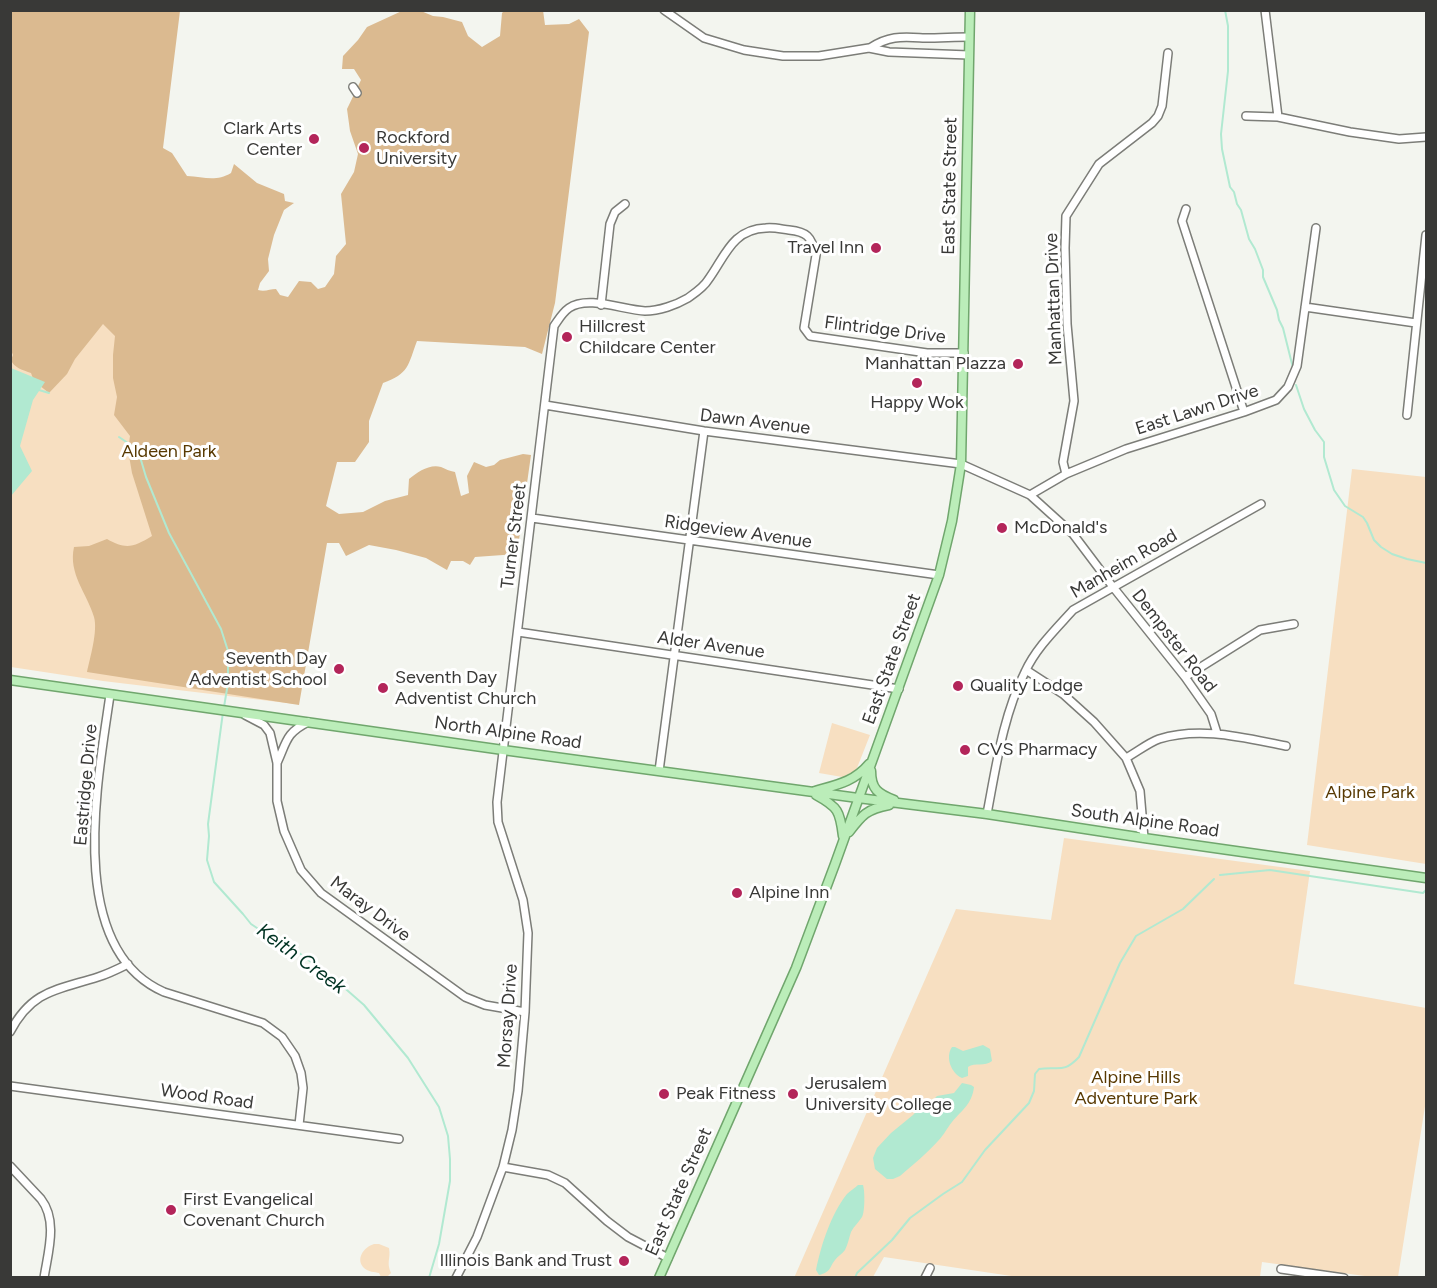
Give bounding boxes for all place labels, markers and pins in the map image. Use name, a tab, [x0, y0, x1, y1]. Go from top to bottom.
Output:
place label: Clark Arts Center	[223, 118, 302, 160]
place label: Rockford University	[376, 127, 457, 170]
marker: Clark Arts Center	[307, 132, 321, 146]
marker: Rockford University	[357, 141, 371, 155]
place label: Travel Inn	[787, 237, 864, 259]
marker: Travel Inn	[869, 241, 883, 255]
place label: Hillcrest Childcare Center	[579, 316, 716, 358]
marker: Hillcrest Childcare Center	[560, 330, 574, 344]
place label: Manhattan Plazza	[865, 353, 1006, 375]
marker: Manhattan Plazza	[1011, 357, 1025, 371]
marker: Happy Wok	[910, 376, 924, 390]
place label: Happy Wok	[870, 392, 964, 414]
place label: McDonald's	[1014, 517, 1108, 539]
marker: McDonald's	[995, 521, 1009, 535]
place label: Seventh Day Adventist School	[189, 648, 327, 690]
marker: Seventh Day Adventist School	[332, 662, 346, 676]
place label: Seventh Day Adventist Church	[395, 667, 536, 710]
place label: Quality Lodge	[970, 675, 1083, 697]
marker: Quality Lodge	[951, 679, 965, 693]
marker: Seventh Day Adventist Church	[376, 681, 390, 695]
place label: CVS Pharmacy	[977, 739, 1097, 761]
marker: CVS Pharmacy	[958, 743, 972, 757]
place label: Alpine Inn	[749, 882, 829, 904]
marker: Alpine Inn	[730, 886, 744, 900]
place label: Jerusalem University College	[805, 1073, 952, 1116]
place label: Peak Fitness	[676, 1083, 776, 1105]
marker: Peak Fitness	[657, 1087, 671, 1101]
marker: Jerusalem University College	[786, 1087, 800, 1101]
place label: First Evangelical Covenant Church	[183, 1189, 325, 1232]
marker: First Evangelical Covenant Church	[164, 1203, 178, 1217]
place label: Illinois Bank and Trust	[440, 1250, 612, 1272]
marker: Illinois Bank and Trust	[617, 1254, 631, 1268]

